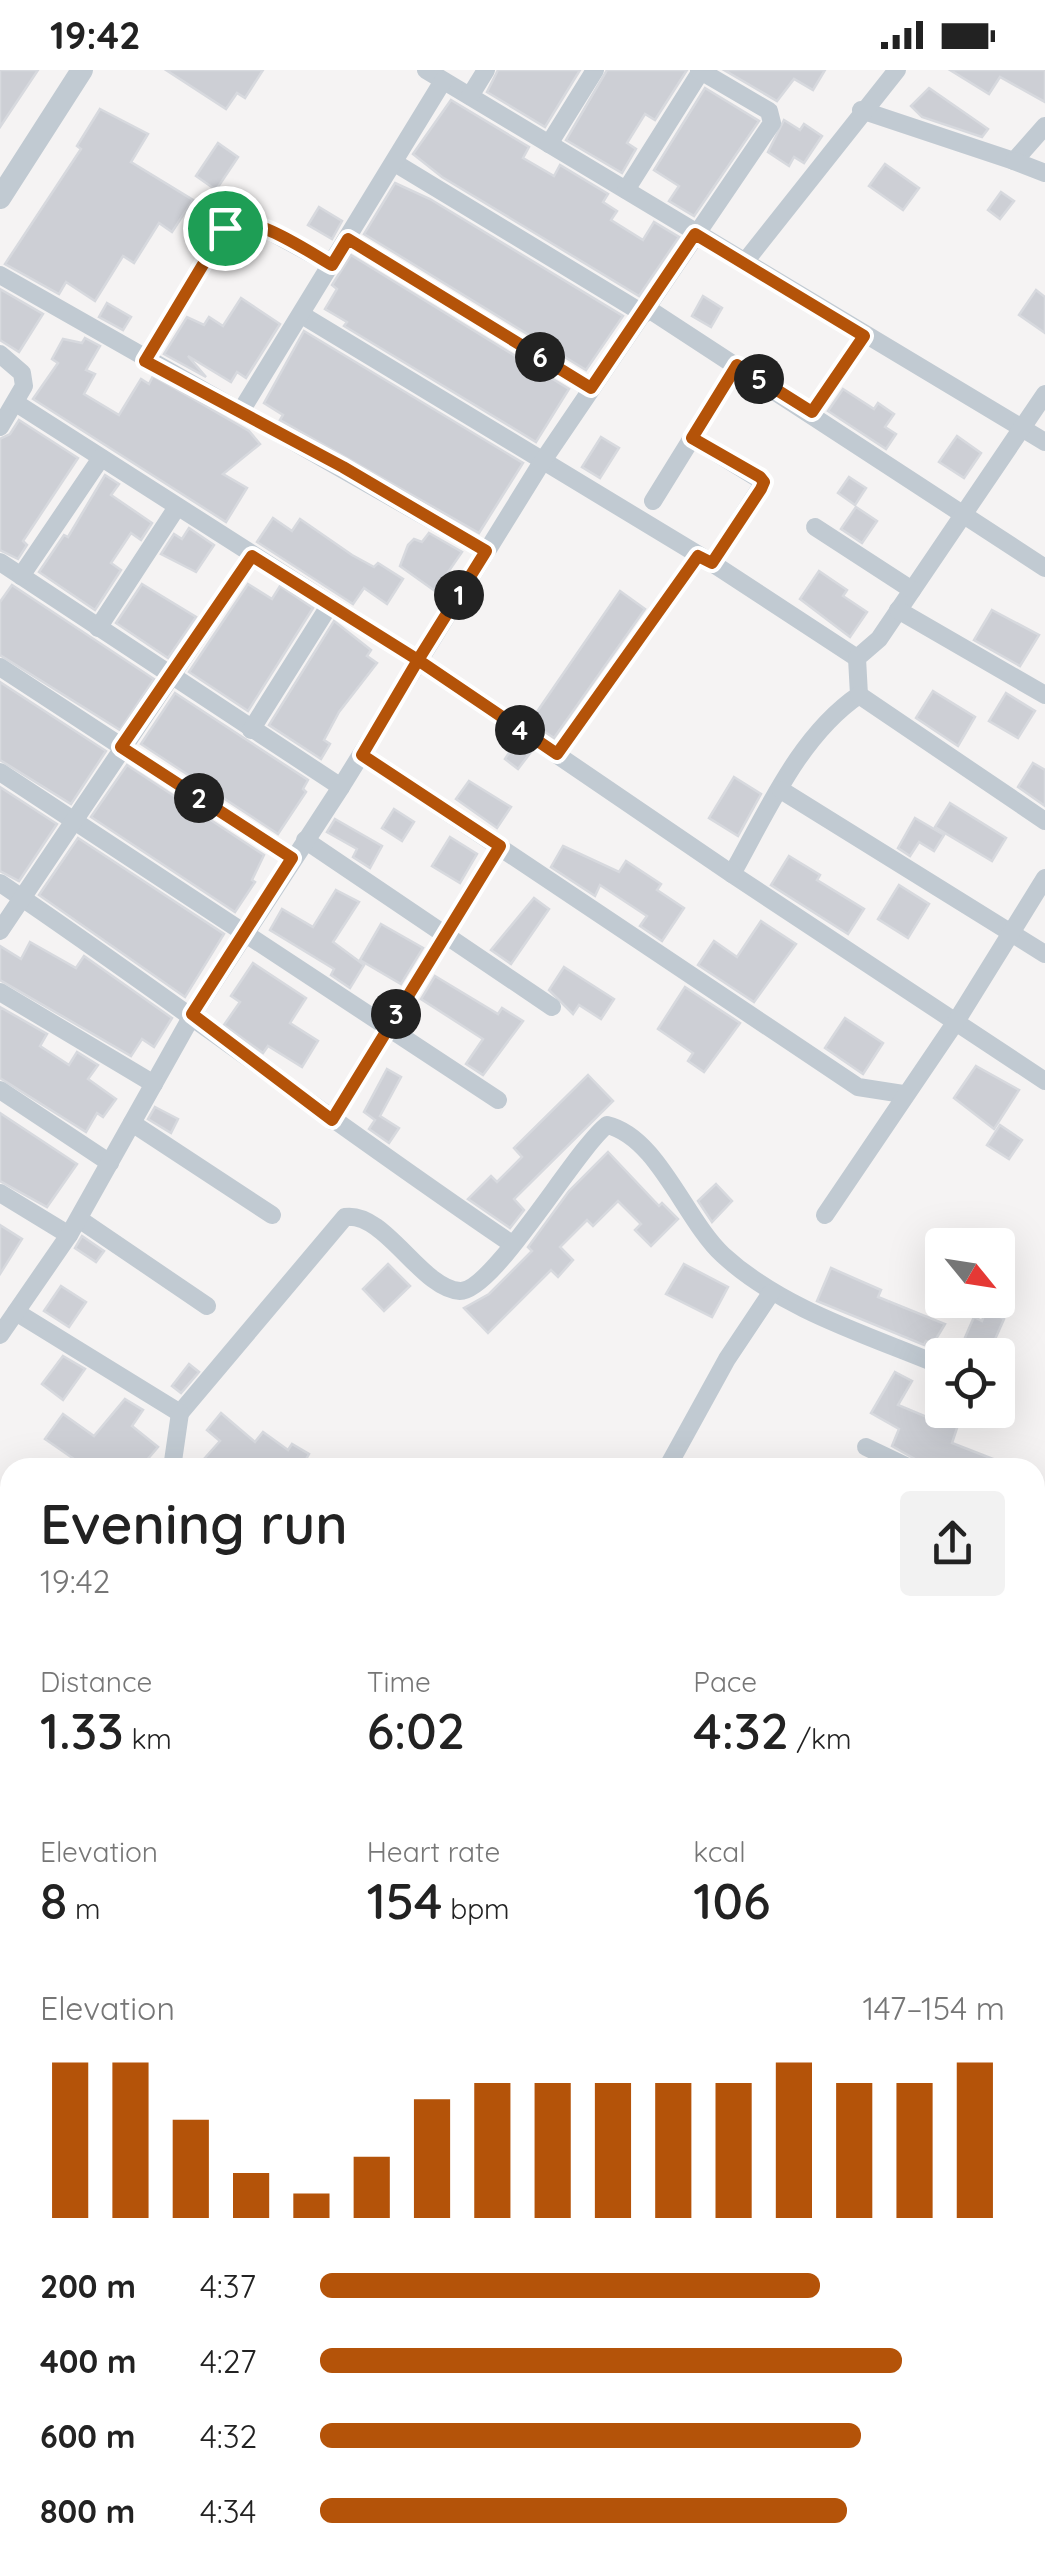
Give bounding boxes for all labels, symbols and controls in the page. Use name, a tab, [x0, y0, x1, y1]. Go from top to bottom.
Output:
text: 19:42	[50, 11, 141, 59]
pin	[183, 186, 268, 271]
icon: arrive	[198, 201, 253, 256]
pin: 6	[515, 332, 565, 382]
text: 6	[532, 339, 548, 374]
pin: 5	[734, 354, 784, 404]
text: 5	[751, 361, 767, 396]
pin: 1	[434, 570, 484, 620]
text: 1	[454, 577, 464, 612]
pin: 4	[495, 705, 545, 755]
text: 4	[512, 712, 528, 747]
pin: 2	[174, 773, 224, 823]
text: 2	[191, 780, 207, 815]
pin: 3	[371, 989, 421, 1039]
text: 3	[388, 996, 404, 1031]
north arrow	[925, 1228, 1015, 1318]
map controls	[925, 1228, 1015, 1428]
button: locate	[925, 1338, 1015, 1428]
text: Evening run	[40, 1489, 348, 1558]
button: share	[900, 1491, 1005, 1596]
text: 19:42	[40, 1561, 110, 1601]
text: Distance	[40, 1664, 152, 1699]
text: Time	[367, 1664, 431, 1699]
text: Pace	[693, 1664, 757, 1699]
text: 1.33	[40, 1699, 124, 1762]
text: 6:02	[367, 1699, 465, 1762]
text: 4:32	[693, 1699, 789, 1762]
text: km	[124, 1721, 172, 1756]
text: /km	[789, 1721, 852, 1756]
text: Elevation	[40, 1834, 158, 1869]
text: Heart rate	[367, 1834, 500, 1869]
text: kcal	[693, 1834, 746, 1869]
text: 8	[40, 1869, 67, 1932]
text: 154	[367, 1869, 443, 1932]
text: 106	[693, 1869, 770, 1932]
text: m	[67, 1891, 100, 1926]
text: bpm	[443, 1891, 510, 1926]
text: Elevation	[40, 1988, 175, 2028]
text: 147–154 m	[862, 1988, 1005, 2028]
text: 200 m	[40, 2266, 136, 2306]
text: 4:37	[200, 2266, 256, 2306]
text: 400 m	[40, 2341, 137, 2381]
text: 4:27	[200, 2341, 256, 2381]
text: 600 m	[40, 2416, 135, 2456]
text: 4:32	[200, 2416, 257, 2456]
text: 800 m	[40, 2491, 135, 2531]
text: 4:34	[200, 2491, 256, 2531]

